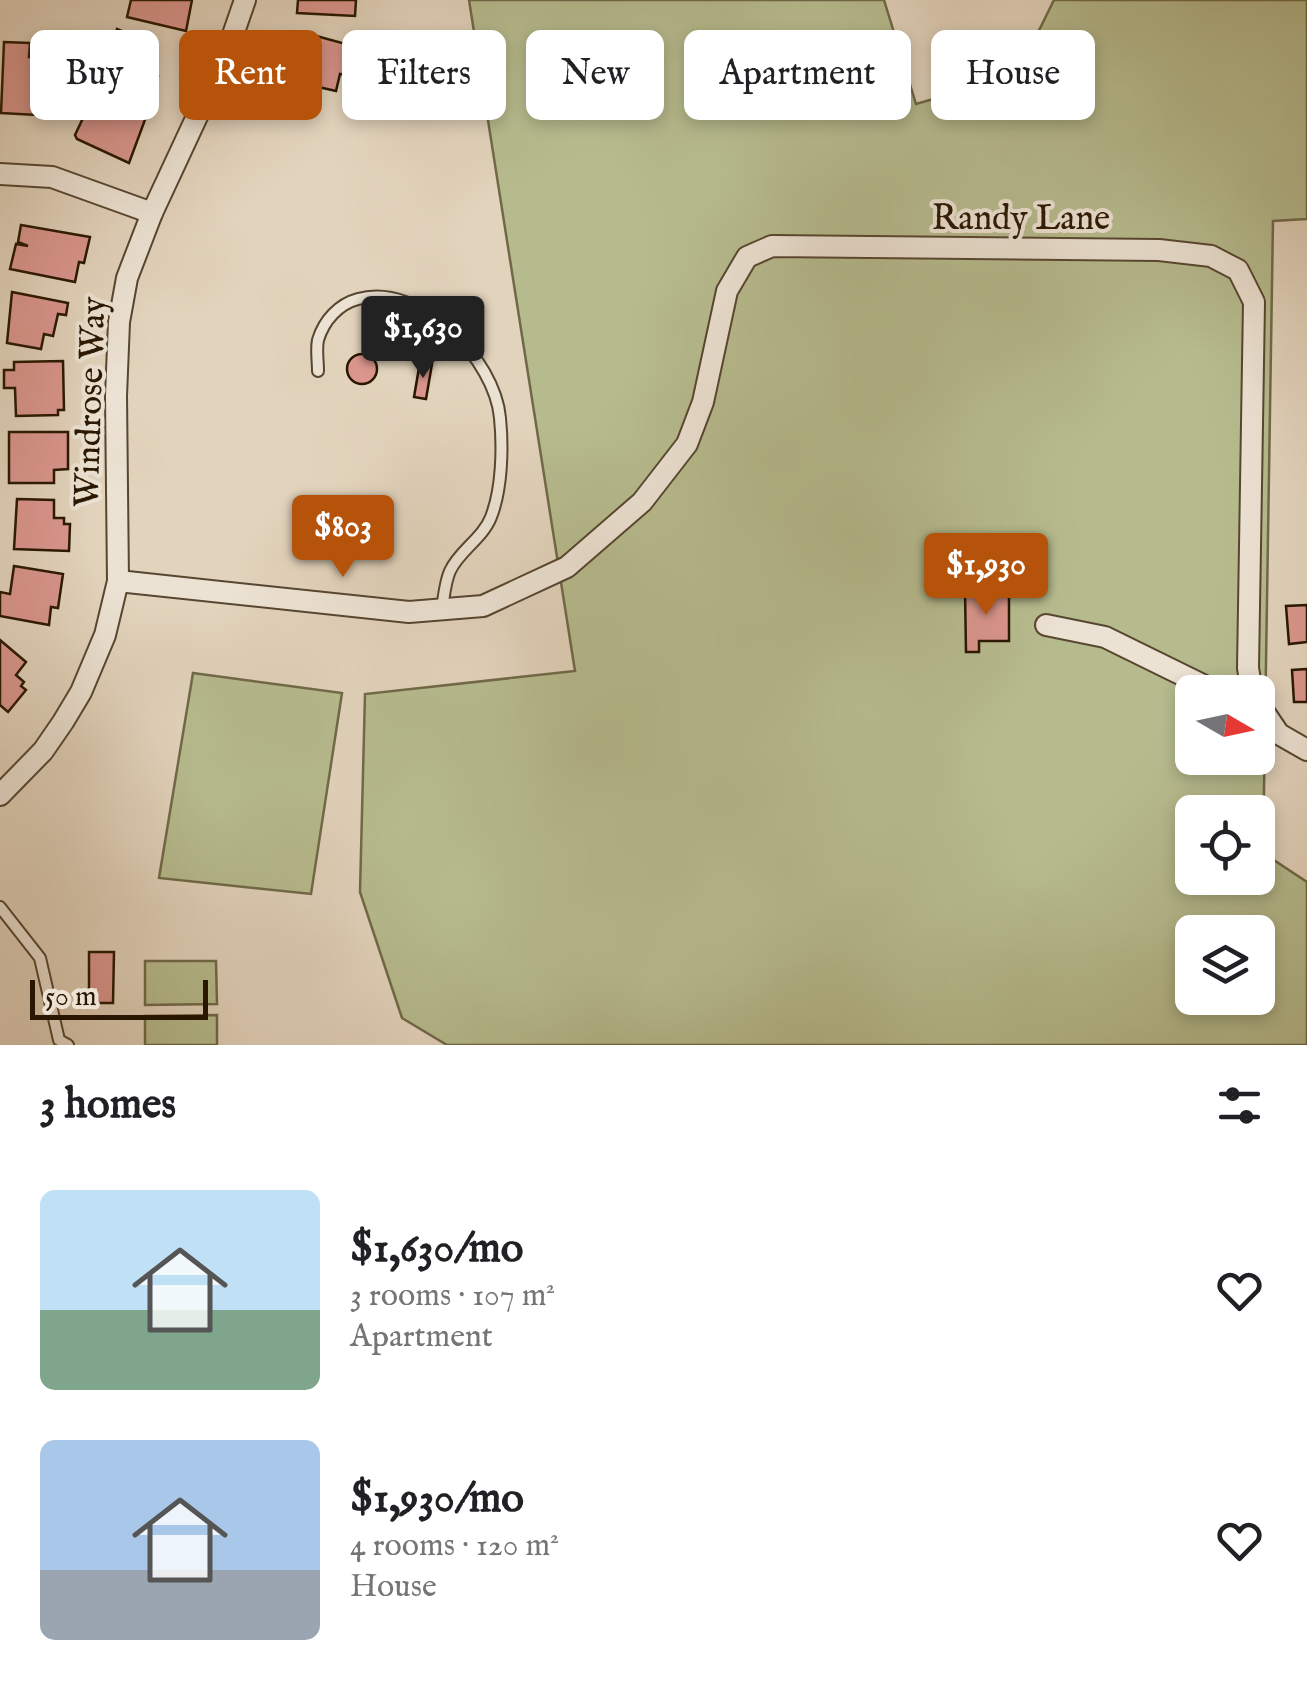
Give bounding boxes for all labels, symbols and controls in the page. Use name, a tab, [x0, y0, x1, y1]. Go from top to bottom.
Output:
chip: Buy	[30, 30, 159, 120]
chip: Rent	[179, 30, 322, 120]
chip: Filters	[342, 30, 506, 120]
chip: New	[526, 30, 664, 120]
chip: Apartment	[684, 30, 911, 120]
chip: House	[931, 30, 1095, 120]
street label: Randy Lane	[932, 197, 1110, 242]
street label: Windrose Way	[65, 295, 118, 508]
pin: $1,630	[342, 296, 504, 381]
text: $1,630	[383, 308, 463, 349]
pin: $803	[284, 495, 402, 580]
text: $803	[314, 507, 372, 548]
pin: $1,930	[905, 533, 1067, 618]
text: $1,930	[946, 545, 1026, 586]
north arrow	[1175, 675, 1275, 775]
map controls	[1175, 675, 1275, 1015]
button: locate	[1175, 795, 1275, 895]
button: layers	[1175, 915, 1275, 1015]
scale bar	[30, 975, 208, 1020]
text: 50 m	[45, 980, 97, 1015]
icon: filters	[1212, 1078, 1267, 1133]
text: 3 homes	[40, 1079, 176, 1132]
text: $1,630/mo	[350, 1223, 523, 1276]
icon: home	[120, 1230, 240, 1350]
icon: heart	[1212, 1263, 1267, 1318]
text: 3 rooms · 107 m²	[350, 1276, 555, 1317]
text: Apartment	[350, 1317, 493, 1358]
text: $1,930/mo	[350, 1473, 524, 1526]
icon: home	[120, 1480, 240, 1600]
icon: heart	[1212, 1513, 1267, 1568]
text: 4 rooms · 120 m²	[350, 1526, 559, 1567]
text: House	[350, 1567, 437, 1608]

